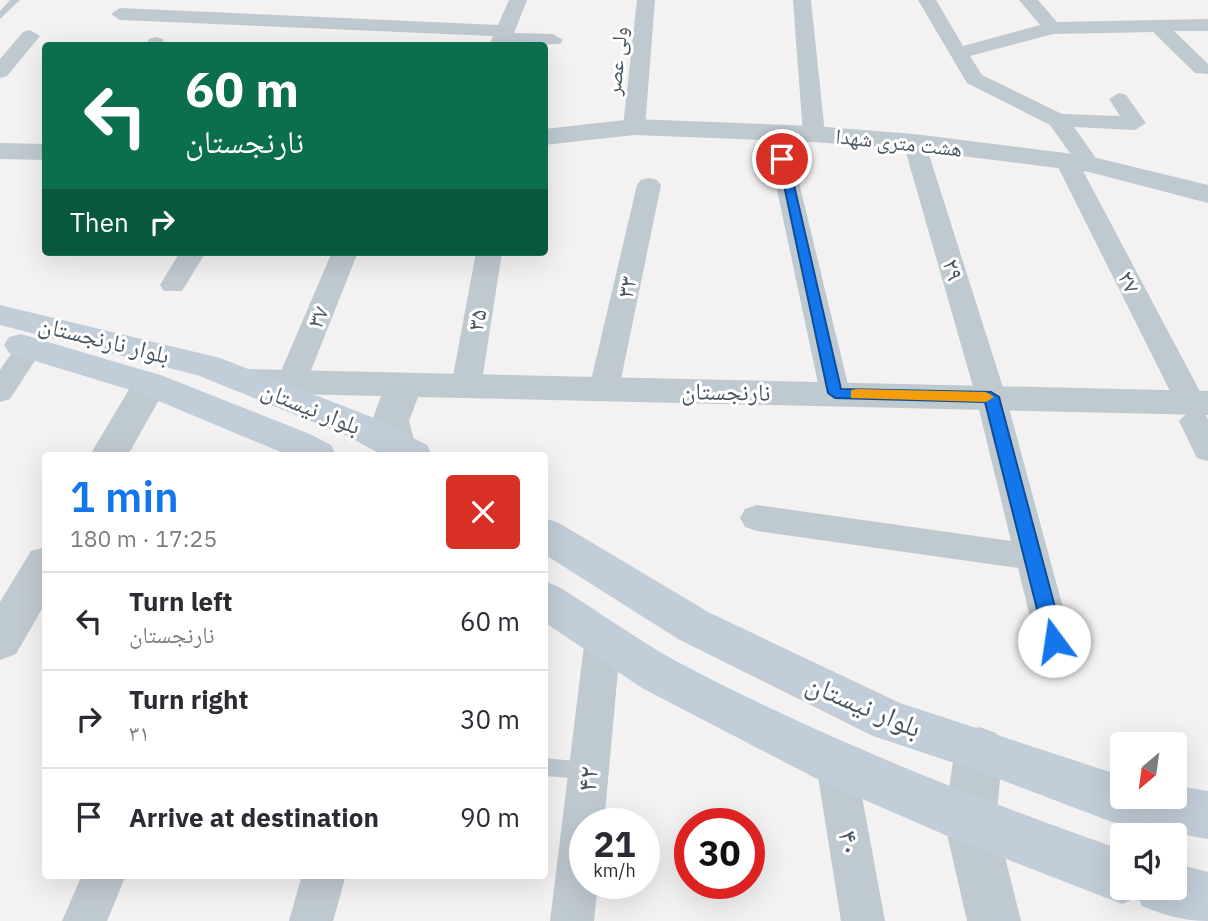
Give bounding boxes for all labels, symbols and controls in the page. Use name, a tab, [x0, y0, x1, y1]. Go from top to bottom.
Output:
street label: ولی عصر	[598, 25, 634, 98]
text: 60 m	[185, 57, 299, 120]
icon: left	[70, 70, 161, 161]
text: نارنجستان	[185, 120, 304, 162]
street label: هشت متری شهدا	[834, 121, 964, 163]
pin	[752, 129, 812, 189]
icon: arrive	[763, 140, 801, 178]
icon: right	[143, 203, 181, 241]
text: Then	[70, 205, 129, 239]
street label: ۲۹	[936, 255, 972, 285]
street label: ۲۷	[1111, 265, 1149, 299]
street label: ۳۳	[608, 273, 644, 301]
street label: ۳۷	[298, 300, 336, 333]
street label: ۳۵	[458, 306, 494, 333]
street label: بلوار نارنجستان	[36, 307, 173, 371]
street label: بلوار نیستان	[257, 373, 366, 441]
street label: نارنجستان	[681, 374, 771, 408]
text: 1 min	[70, 469, 179, 524]
button: close	[446, 475, 520, 549]
text: 180 m · 17:25	[70, 523, 217, 553]
text: Turn left	[129, 584, 232, 618]
icon: left	[70, 602, 108, 640]
text: 60 m	[460, 604, 520, 638]
position arrow	[1017, 604, 1091, 678]
text: نارنجستان	[129, 619, 215, 649]
street label: بلوار نیستان	[801, 664, 927, 745]
text: Turn right	[129, 682, 248, 716]
icon: right	[70, 700, 108, 738]
text: 30 m	[460, 702, 520, 736]
text: ۳۱	[129, 717, 150, 747]
north arrow	[1110, 732, 1186, 808]
map controls	[1110, 732, 1187, 900]
street label: ۴۲	[567, 765, 606, 793]
icon: arrive	[70, 798, 108, 836]
text: Arrive at destination	[129, 800, 379, 834]
text: 90 m	[460, 800, 520, 834]
speed limit sign: 30	[674, 808, 765, 899]
text: 21	[593, 821, 636, 867]
button: sound	[1110, 823, 1187, 900]
street label: ۴۰	[830, 827, 871, 859]
text: km/h	[593, 859, 636, 882]

